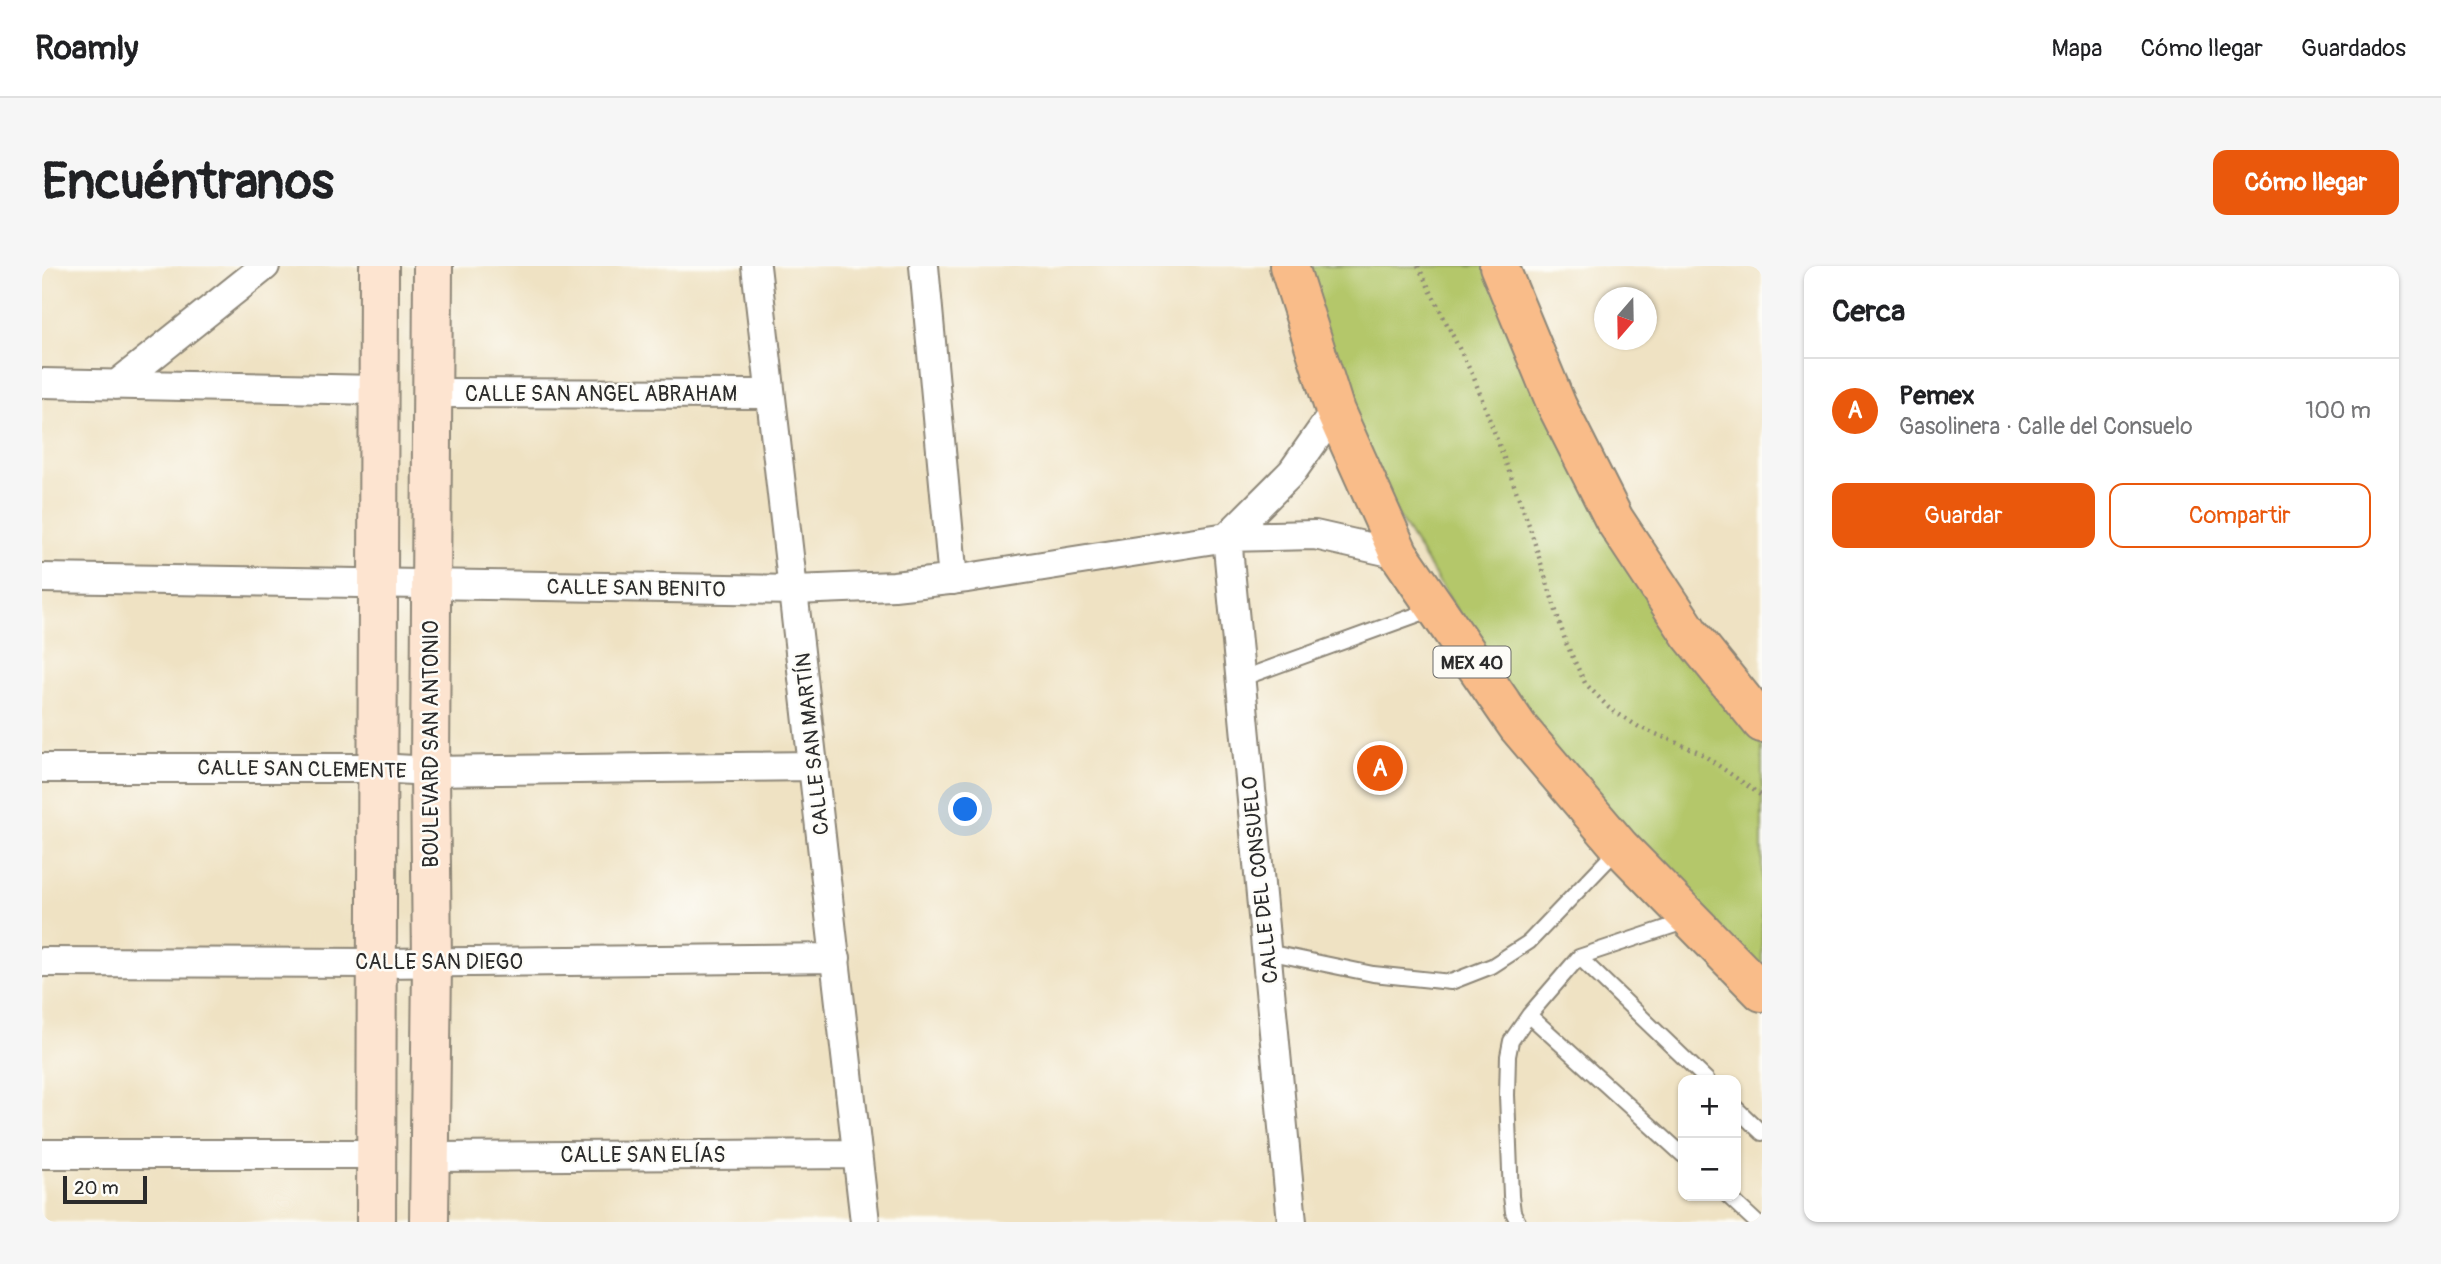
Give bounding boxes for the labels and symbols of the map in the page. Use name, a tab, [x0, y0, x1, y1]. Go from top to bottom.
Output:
north arrow	[1594, 287, 1657, 350]
street label: CALLE SAN ANGEL ABRAHAM	[465, 381, 737, 408]
street label: CALLE SAN BENITO	[546, 573, 726, 604]
street label: BOULEVARD SAN ANTONIO	[418, 620, 445, 868]
road number: MEX 40	[1434, 646, 1510, 678]
street label: CALLE SAN MARTÍN	[790, 651, 835, 836]
pin: A	[1357, 742, 1403, 794]
street label: CALLE SAN CLEMENTE	[197, 754, 407, 785]
street label: CALLE DEL CONSUELO	[1236, 775, 1285, 985]
your location	[948, 792, 982, 826]
street label: CALLE SAN DIEGO	[355, 949, 523, 976]
street label: CALLE SAN ELÍAS	[561, 1142, 725, 1169]
scale bar	[63, 1173, 147, 1205]

